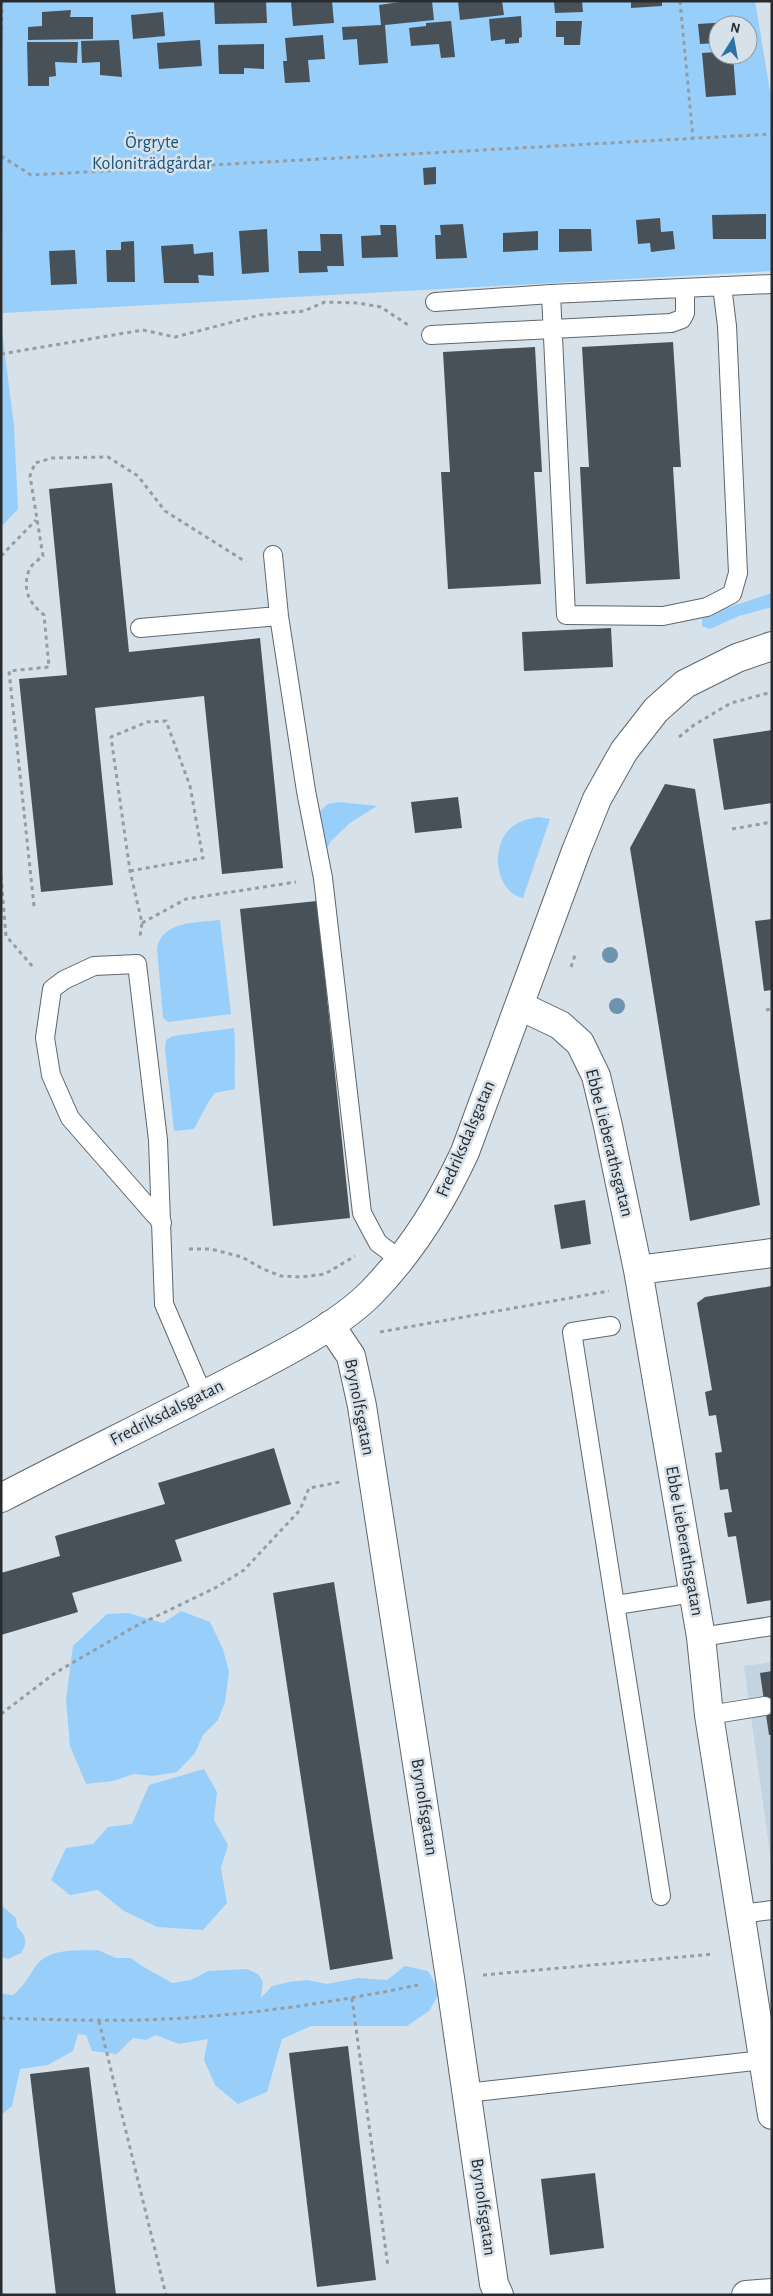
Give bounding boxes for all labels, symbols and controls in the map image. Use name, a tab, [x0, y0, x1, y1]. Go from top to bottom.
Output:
north arrow	[708, 15, 758, 65]
text: N	[729, 20, 741, 36]
park label: Örgryte Koloniträdgårdar	[92, 132, 212, 173]
street label: Ebbe Lieberathsgatan	[582, 1067, 636, 1219]
street label: Fredriksdalsgatan	[433, 1078, 499, 1200]
street label: Brynolfsgatan	[341, 1357, 377, 1457]
street label: Fredriksdalsgatan	[108, 1377, 226, 1449]
street label: Ebbe Lieberathsgatan	[662, 1465, 706, 1617]
street label: Brynolfsgatan	[407, 1757, 441, 1857]
street label: Brynolfsgatan	[467, 2157, 499, 2257]

